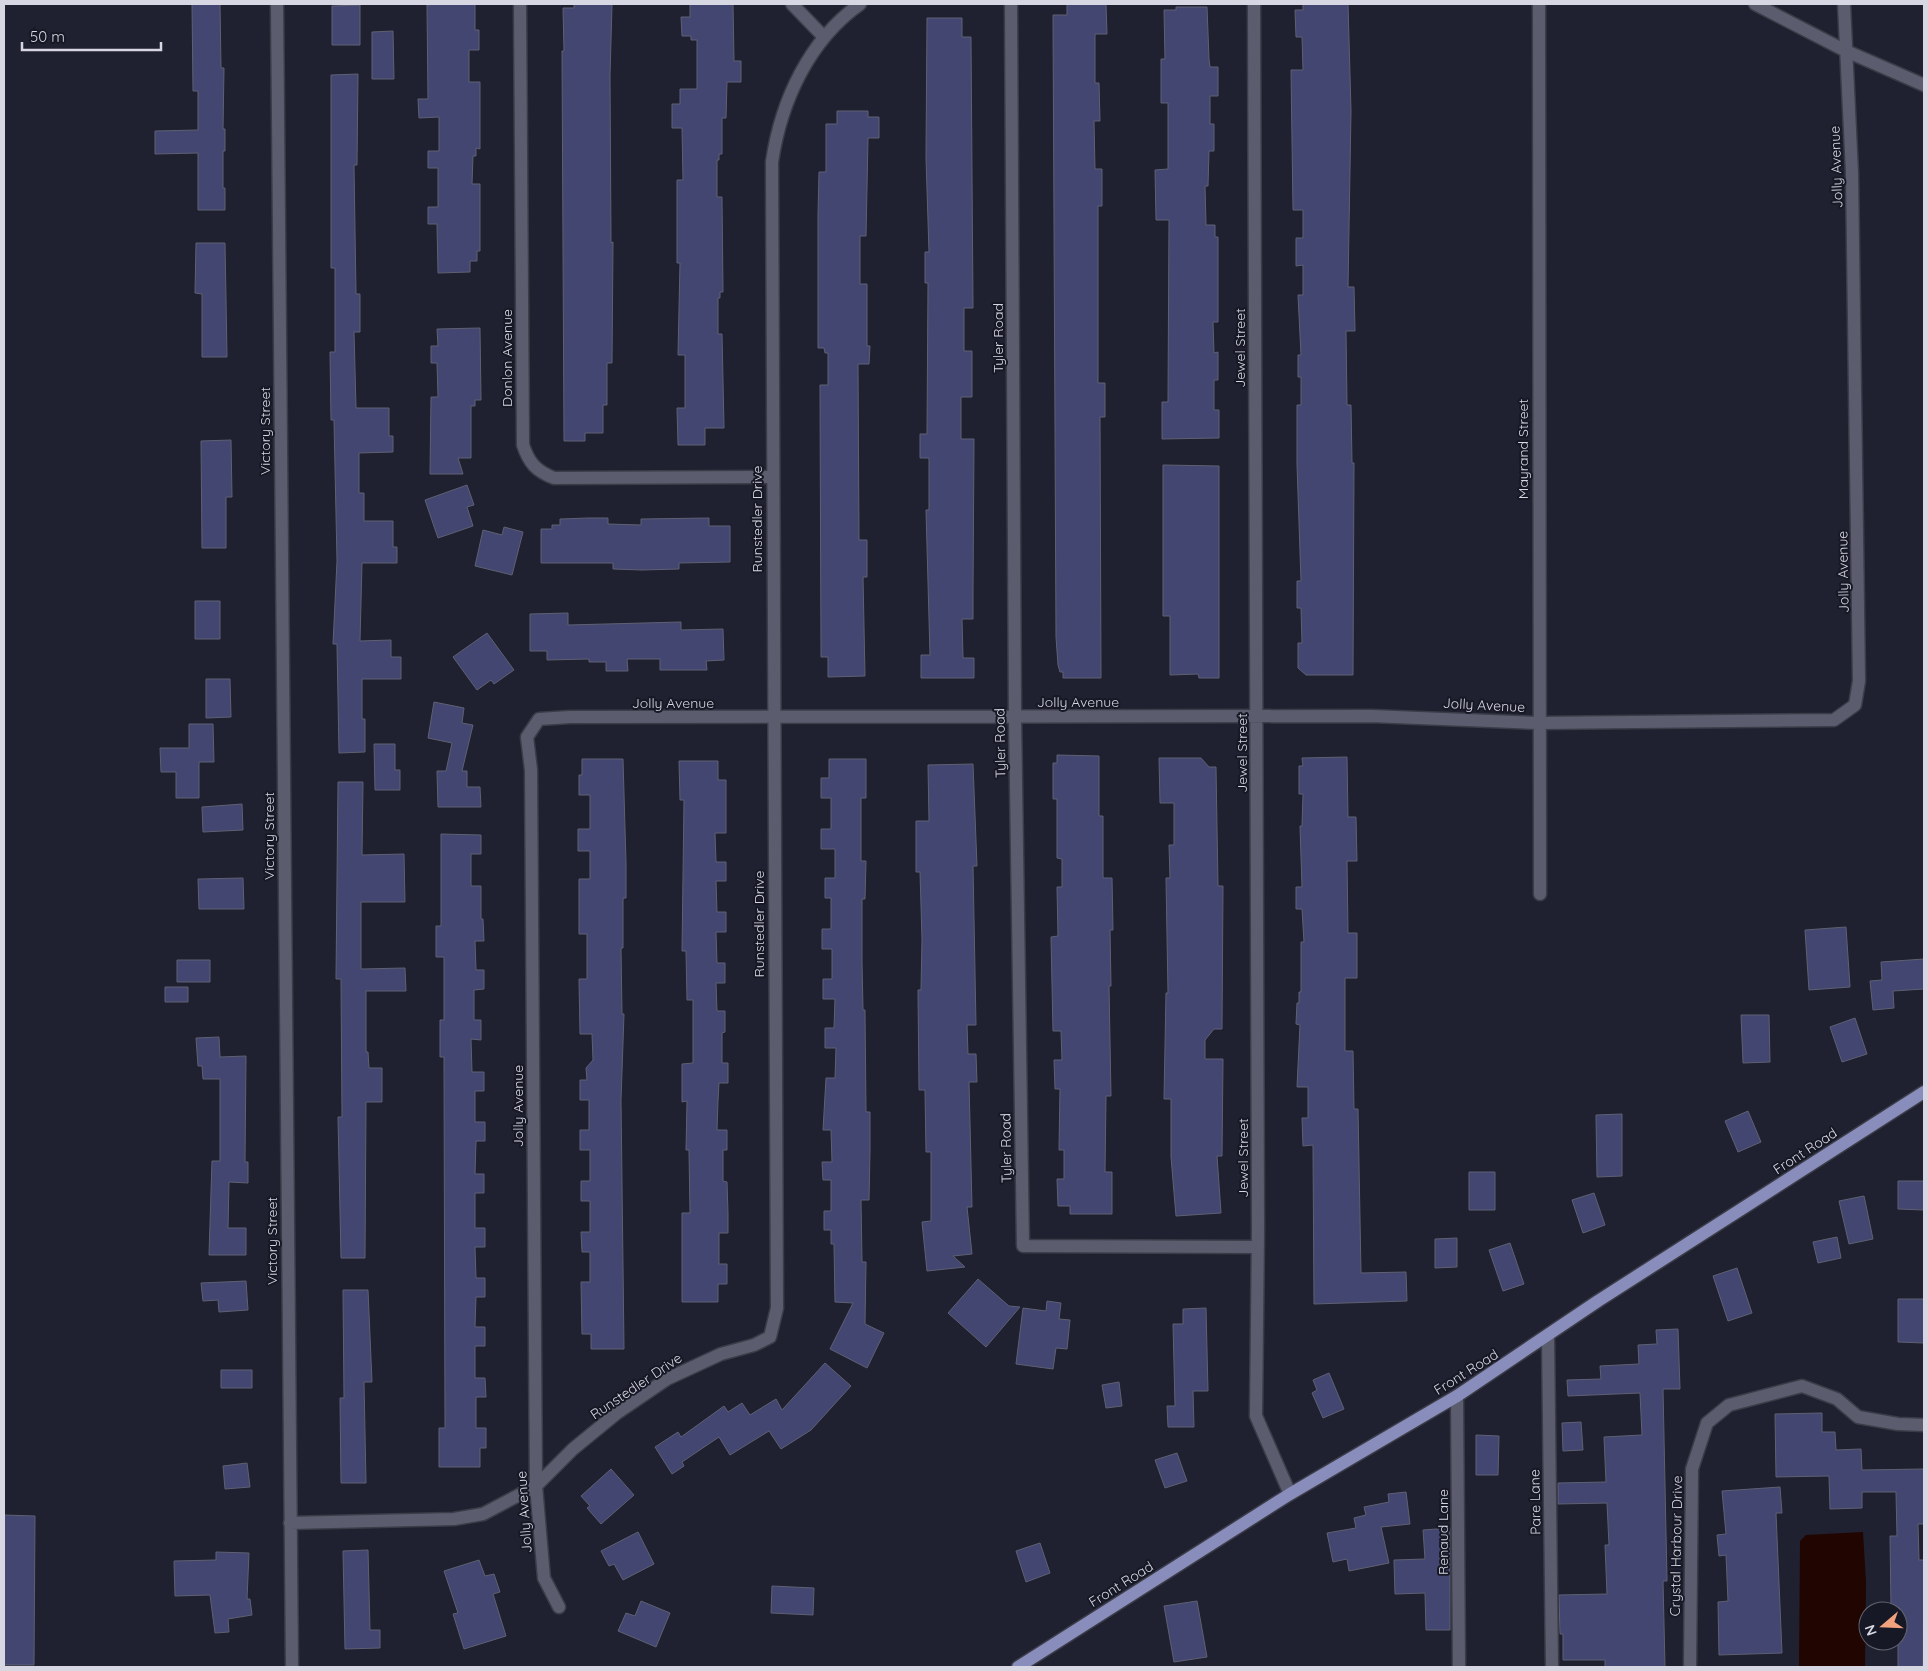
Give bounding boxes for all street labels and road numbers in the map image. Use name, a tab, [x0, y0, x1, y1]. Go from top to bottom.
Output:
street label: Jolly Avenue	[1826, 125, 1846, 208]
street label: Tyler Road	[989, 303, 1007, 373]
street label: Jewel Street	[1231, 308, 1249, 388]
street label: Donlon Avenue	[498, 309, 516, 407]
street label: Victory Street	[256, 387, 274, 475]
street label: Mayrand Street	[1514, 399, 1532, 499]
street label: Runstedler Drive	[748, 465, 766, 572]
street label: Jolly Avenue	[1833, 531, 1853, 613]
street label: Jolly Avenue	[1037, 693, 1119, 711]
street label: Jolly Avenue	[632, 694, 714, 712]
street label: Jolly Avenue	[1442, 694, 1526, 716]
street label: Tyler Road	[990, 708, 1010, 778]
street label: Jewel Street	[1233, 713, 1251, 793]
street label: Victory Street	[260, 792, 278, 880]
street label: Runstedler Drive	[750, 870, 768, 977]
street label: Jolly Avenue	[509, 1065, 527, 1147]
street label: Tyler Road	[996, 1113, 1016, 1183]
street label: Jewel Street	[1234, 1118, 1252, 1198]
street label: Front Road	[1770, 1124, 1840, 1178]
street label: Victory Street	[263, 1197, 281, 1285]
street label: Front Road	[1430, 1345, 1502, 1399]
street label: Runstedler Drive	[587, 1349, 685, 1423]
street label: Pare Lane	[1525, 1469, 1545, 1535]
street label: Jolly Avenue	[512, 1470, 536, 1554]
street label: Crystal Harbour Drive	[1666, 1475, 1686, 1617]
street label: Renaud Lane	[1434, 1489, 1452, 1575]
street label: Front Road	[1085, 1557, 1157, 1611]

